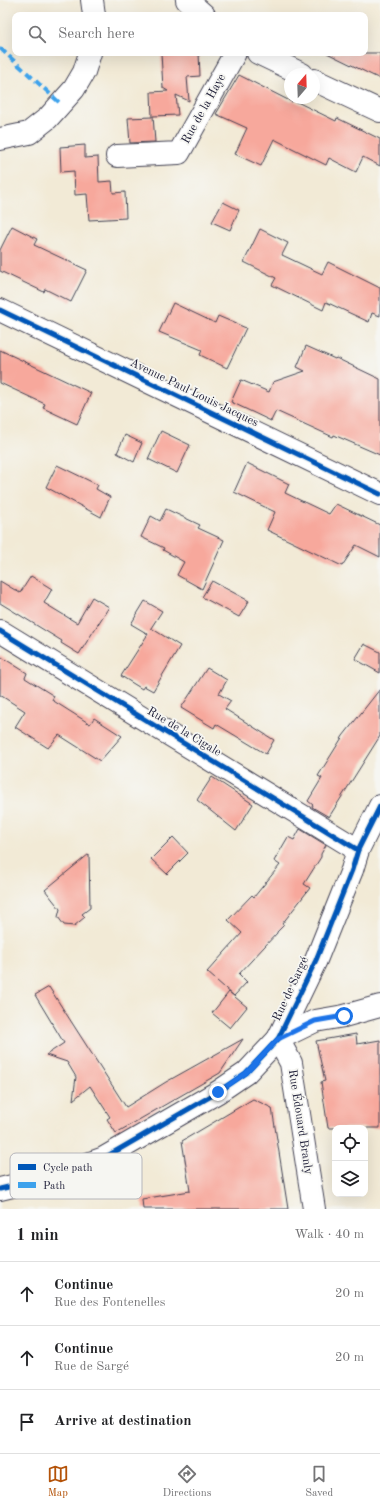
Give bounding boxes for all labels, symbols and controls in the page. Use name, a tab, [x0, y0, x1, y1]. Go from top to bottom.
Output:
search box	[12, 12, 368, 56]
icon: search	[26, 23, 48, 45]
text: Search here	[58, 27, 135, 42]
north arrow	[284, 68, 320, 104]
street label: Rue de la Haye	[180, 72, 228, 146]
street label: Avenue Paul Louis Jacques	[128, 357, 260, 429]
street label: Rue de la Cigale	[145, 705, 223, 759]
street label: Rue de Sargé	[271, 955, 311, 1023]
route start	[335, 1007, 353, 1025]
street label: Rue Édouard Branly	[286, 1068, 317, 1176]
route end	[209, 1083, 227, 1101]
map controls	[332, 1125, 368, 1197]
button: locate	[332, 1125, 368, 1161]
legend	[10, 1153, 142, 1199]
button: layers	[332, 1161, 368, 1197]
text: Cycle path	[43, 1163, 93, 1174]
text: Path	[43, 1181, 65, 1192]
text: 1 min	[16, 1227, 59, 1244]
text: Walk · 40 m	[295, 1228, 364, 1241]
text: Continue	[54, 1278, 113, 1293]
icon: ahead	[16, 1283, 38, 1305]
text: 20 m	[335, 1287, 364, 1300]
text: Rue des Fontenelles	[54, 1296, 165, 1309]
text: Continue	[54, 1342, 113, 1357]
icon: ahead	[16, 1347, 38, 1369]
text: 20 m	[335, 1351, 364, 1364]
text: Rue de Sargé	[54, 1360, 129, 1373]
icon: arrive	[16, 1411, 38, 1433]
text: Arrive at destination	[54, 1414, 192, 1429]
tab: Map	[47, 1463, 69, 1501]
tab: Directions	[163, 1463, 211, 1501]
tab: Saved	[305, 1463, 333, 1501]

